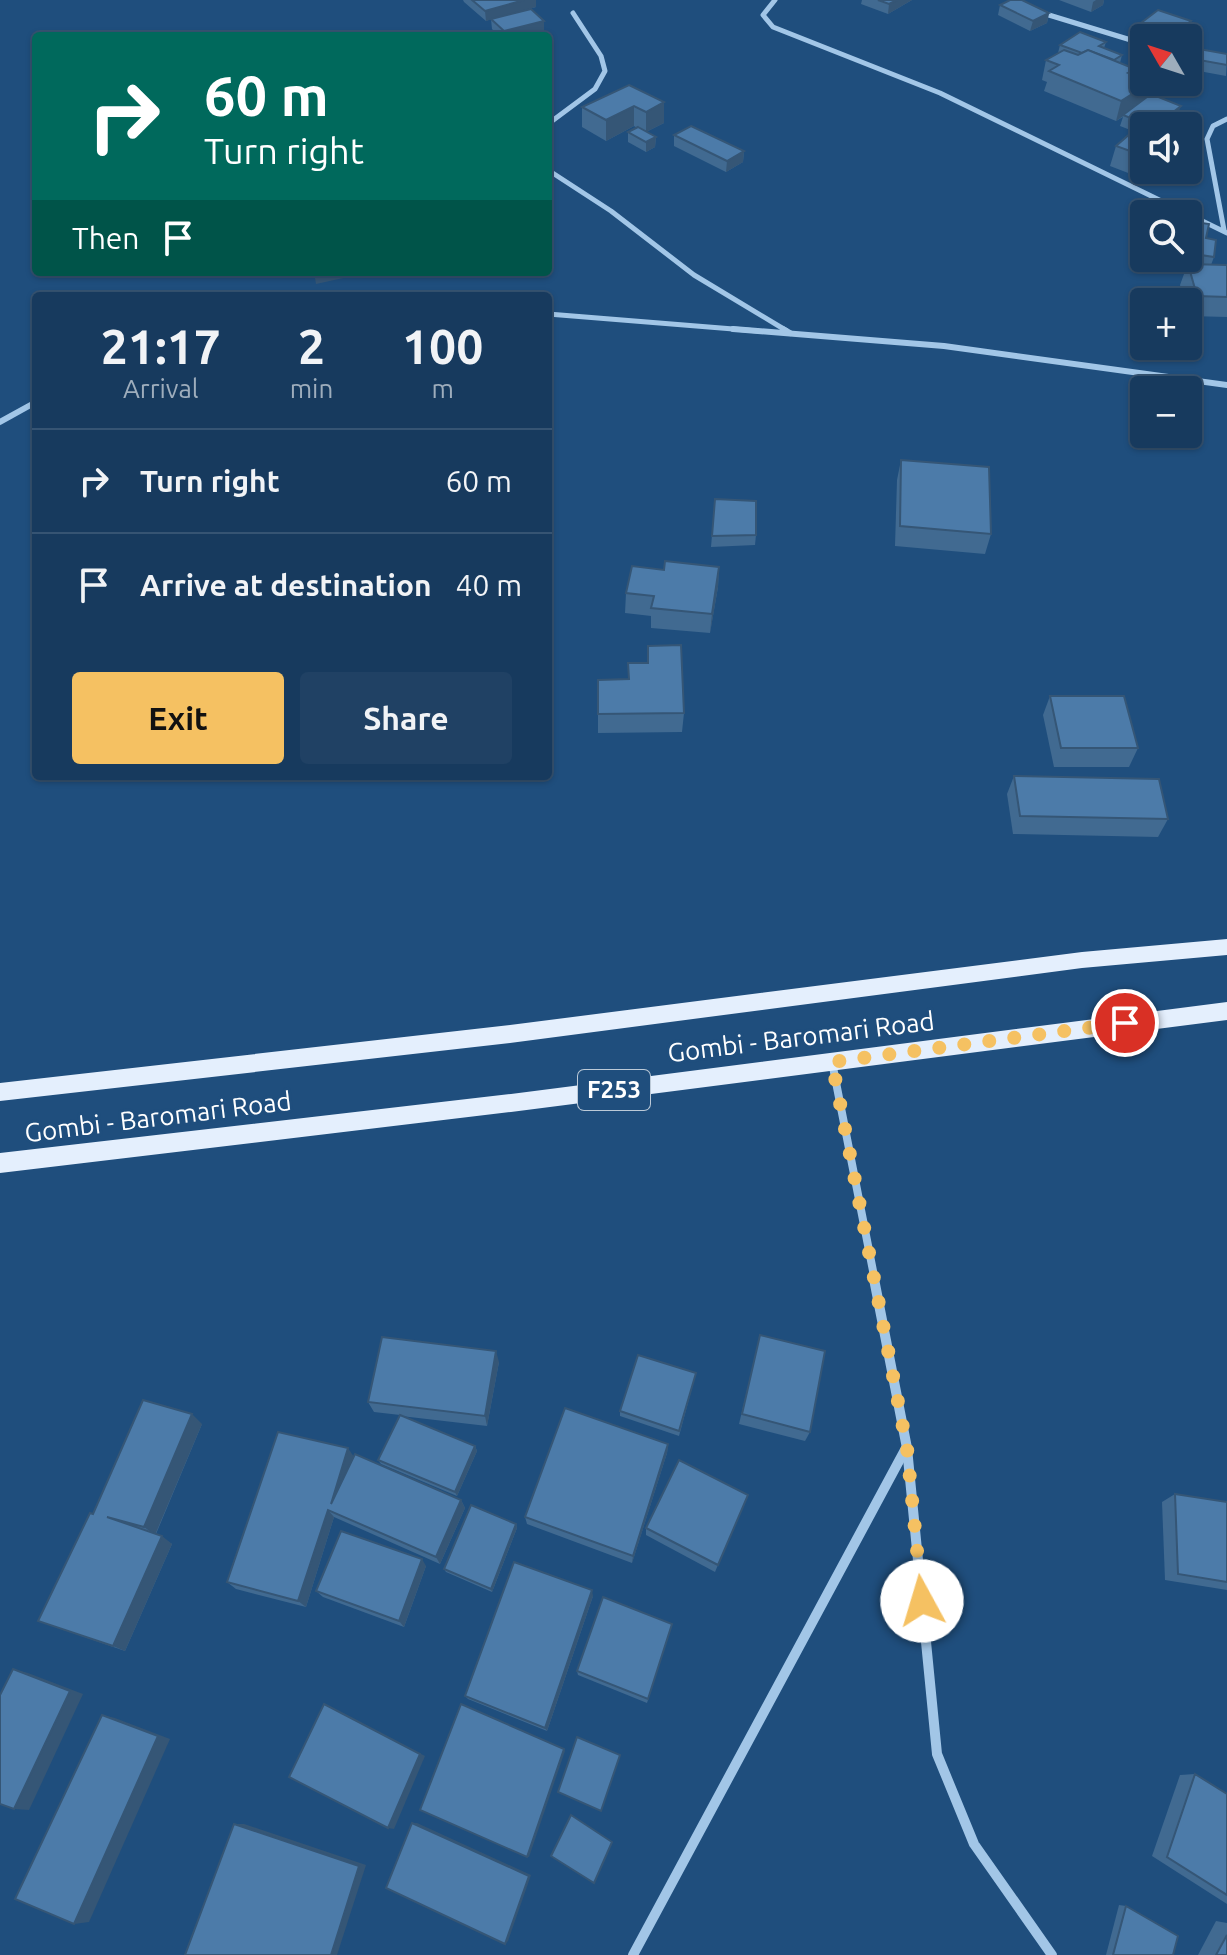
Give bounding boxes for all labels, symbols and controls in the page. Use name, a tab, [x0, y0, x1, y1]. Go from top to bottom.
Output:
north arrow	[1130, 24, 1202, 96]
map controls	[1130, 24, 1202, 448]
icon: right	[72, 64, 176, 168]
text: 60 m	[204, 64, 329, 127]
button: sound	[1130, 112, 1202, 184]
text: Turn right	[204, 130, 364, 171]
button: search	[1130, 200, 1202, 272]
icon: arrive	[156, 216, 200, 260]
text: Then	[72, 221, 140, 255]
button: +	[1130, 288, 1202, 360]
text: 21:17	[101, 319, 221, 373]
text: 2	[298, 319, 325, 373]
text: 100	[402, 319, 483, 373]
text: Arrival	[123, 374, 199, 403]
text: min	[290, 374, 333, 403]
text: m	[431, 374, 454, 403]
button: −	[1130, 376, 1202, 448]
icon: right	[72, 459, 116, 503]
text: Turn right	[140, 464, 280, 498]
text: 60 m	[445, 464, 512, 498]
icon: arrive	[72, 563, 116, 607]
text: Arrive at destination	[140, 568, 432, 602]
text: 40 m	[456, 568, 522, 602]
button: Exit	[72, 672, 284, 764]
button: Share	[300, 672, 512, 764]
pin	[1091, 989, 1159, 1057]
icon: arrive	[1103, 1001, 1147, 1045]
street label: Gombi - Baromari Road	[666, 1006, 936, 1067]
road number: F253	[578, 1070, 650, 1110]
street label: Gombi - Baromari Road	[23, 1086, 293, 1147]
position arrow	[880, 1559, 964, 1643]

